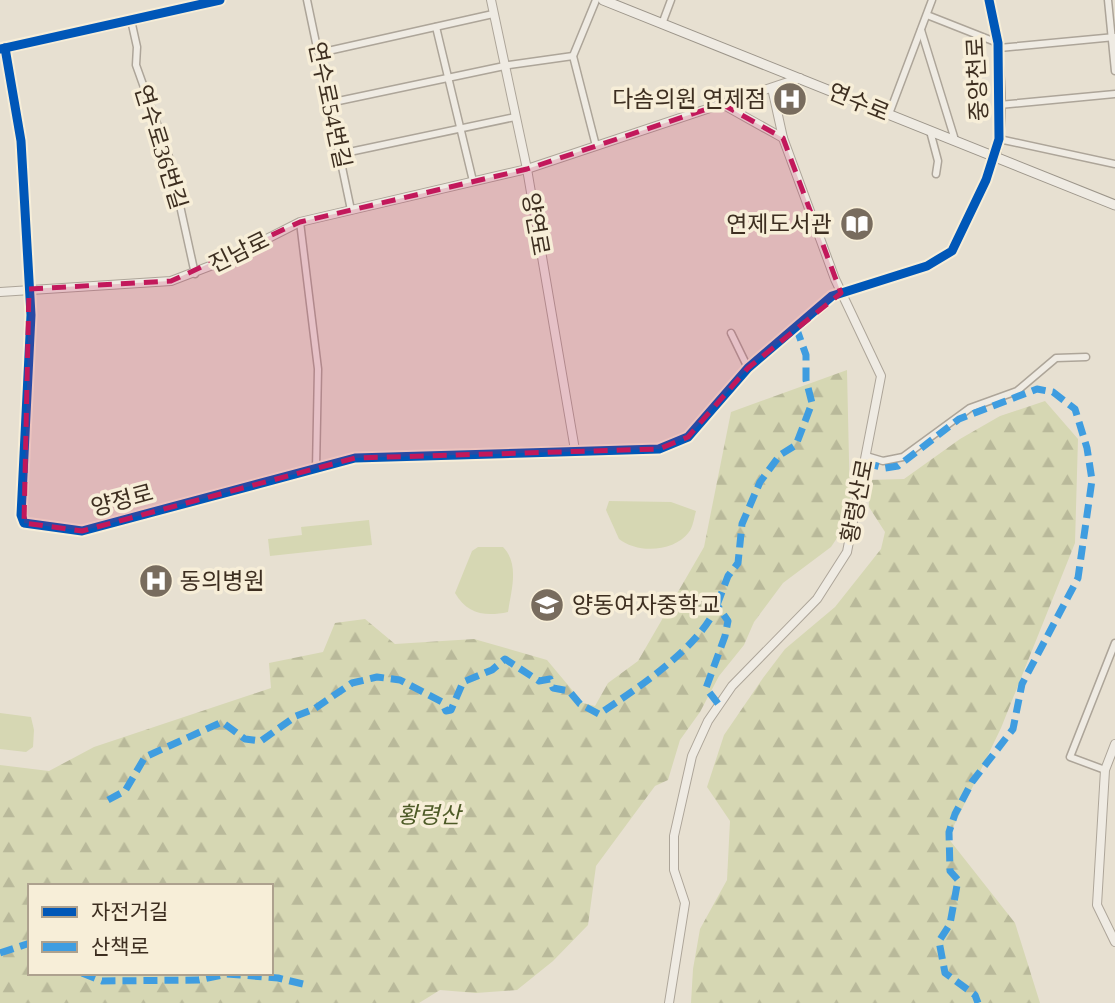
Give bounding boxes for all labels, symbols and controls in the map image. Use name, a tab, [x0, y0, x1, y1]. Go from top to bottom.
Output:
street label: 중앙천로	[963, 36, 992, 122]
street label: 연수로54번길	[304, 40, 355, 171]
street label: 연수로	[825, 79, 893, 126]
hospital icon: 다솜의원 연제점	[771, 80, 809, 118]
street label: 연수로36번길	[130, 82, 191, 212]
place label: 다솜의원 연제점	[612, 87, 766, 112]
street label: 양연로	[518, 191, 553, 258]
library icon: 연제도서관	[838, 205, 876, 243]
place label: 연제도서관	[726, 212, 832, 237]
street label: 진남로	[205, 227, 273, 278]
street label: 황령산로	[837, 457, 878, 545]
street label: 양정로	[88, 480, 156, 521]
hospital icon: 동의병원	[137, 562, 175, 600]
place label: 동의병원	[180, 569, 265, 594]
school or university icon: 양동여자중학교	[528, 586, 566, 624]
place label: 양동여자중학교	[572, 593, 720, 618]
park label: 황령산	[397, 803, 464, 828]
legend	[28, 884, 273, 975]
text: 자전거길	[91, 900, 168, 924]
text: 산책로	[91, 935, 149, 959]

